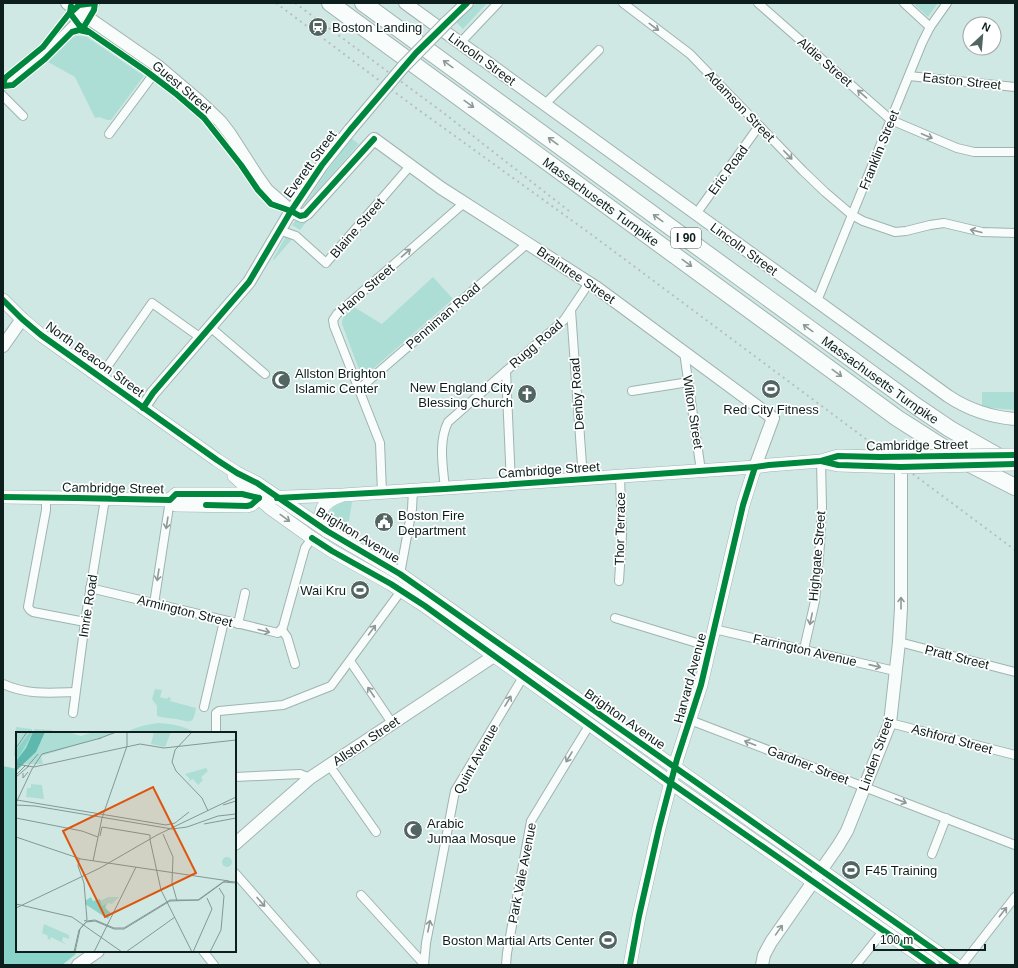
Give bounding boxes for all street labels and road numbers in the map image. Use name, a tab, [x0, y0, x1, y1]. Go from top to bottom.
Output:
street label: Lincoln Street	[445, 30, 519, 89]
street label: Aldie Street	[795, 34, 856, 90]
street label: Guest Street	[149, 58, 215, 116]
street label: Adamson Street	[702, 67, 778, 145]
street label: Easton Street	[922, 69, 1002, 93]
street label: Franklin Street	[856, 108, 902, 192]
street label: Everett Street	[281, 127, 340, 201]
street label: Eric Road	[705, 143, 751, 197]
street label: Massachusetts Turnpike	[540, 154, 662, 249]
street label: Blaine Street	[327, 195, 387, 261]
street label: Lincoln Street	[707, 220, 781, 279]
road number: I 90	[671, 228, 701, 248]
street label: Braintree Street	[534, 243, 618, 307]
street label: Hano Street	[335, 260, 397, 317]
street label: Penniman Road	[403, 280, 483, 352]
street label: Rugg Road	[506, 317, 566, 371]
street label: North Beacon Street	[43, 318, 147, 400]
street label: Massachusetts Turnpike	[819, 333, 942, 427]
street label: Denby Road	[567, 357, 587, 431]
street label: Wilton Street	[680, 374, 706, 450]
street label: Cambridge Street	[866, 437, 968, 453]
street label: Cambridge Street	[498, 459, 601, 481]
street label: Cambridge Street	[62, 480, 164, 496]
street label: Thor Terrace	[612, 492, 628, 566]
street label: Brighton Avenue	[313, 504, 403, 566]
street label: Highgate Street	[806, 510, 828, 602]
street label: Imrie Road	[76, 573, 100, 639]
street label: Armington Street	[136, 592, 235, 630]
street label: Harvard Avenue	[671, 631, 709, 725]
street label: Farrington Avenue	[752, 631, 858, 669]
street label: Pratt Street	[923, 642, 991, 672]
street label: Brighton Avenue	[582, 686, 668, 752]
street label: Allston Street	[330, 713, 403, 769]
street label: Linden Street	[856, 715, 896, 793]
street label: Quint Avenue	[451, 721, 501, 797]
street label: Ashford Street	[910, 721, 994, 757]
street label: Gardner Street	[765, 743, 851, 788]
street label: Park Vale Avenue	[505, 821, 539, 925]

